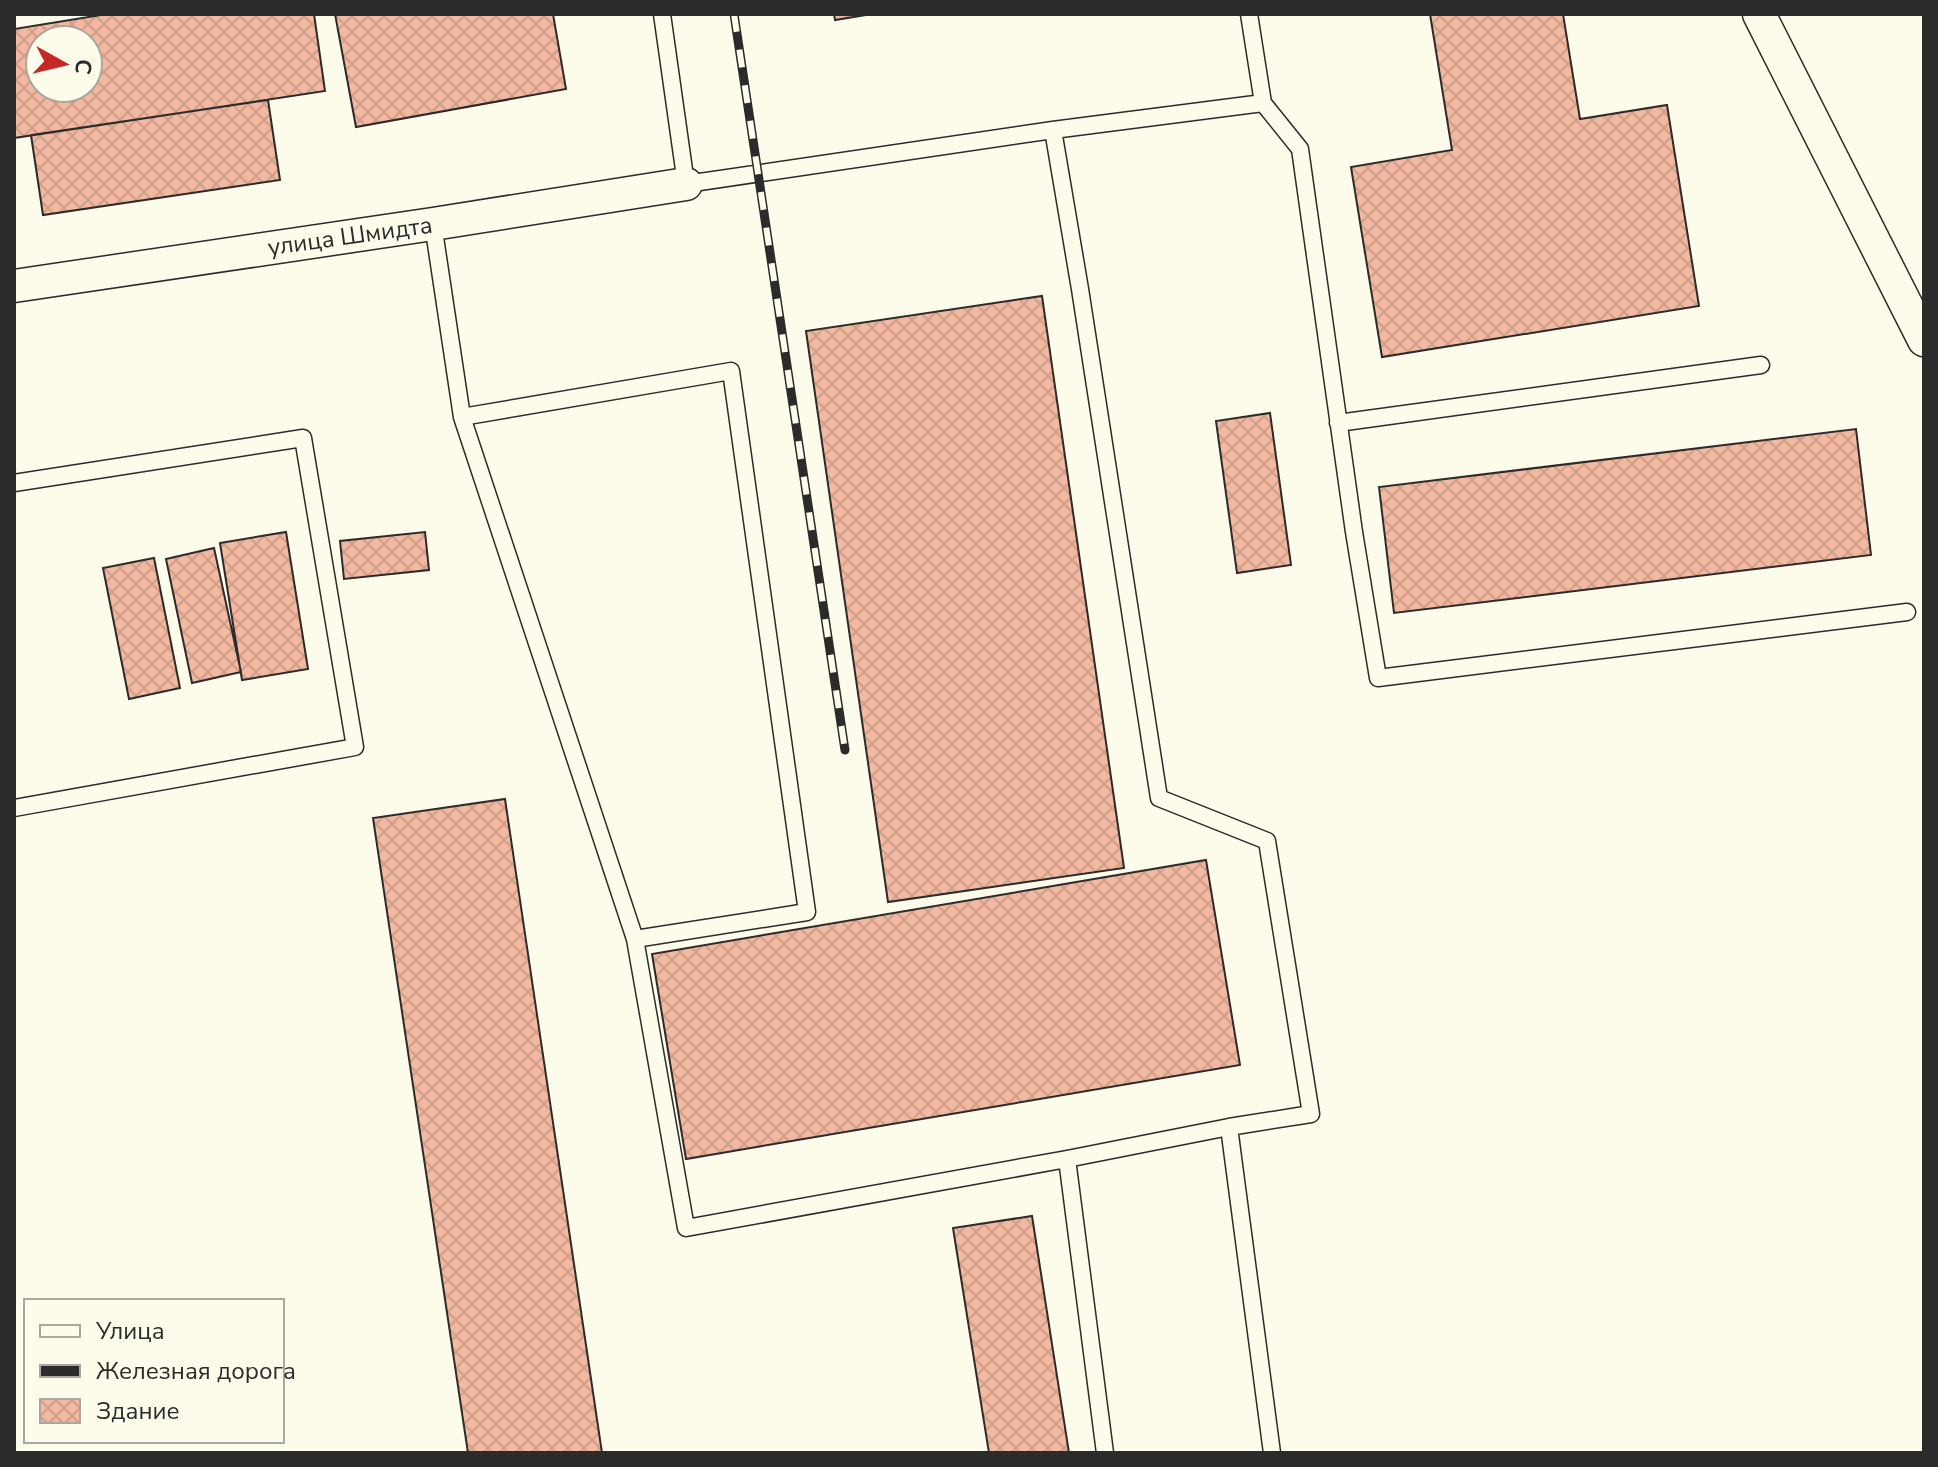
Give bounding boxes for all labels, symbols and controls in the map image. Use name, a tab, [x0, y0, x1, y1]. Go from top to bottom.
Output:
north arrow	[24, 24, 104, 104]
text: С	[67, 57, 99, 76]
street label: улица Шмидта	[266, 209, 434, 263]
legend	[24, 1299, 284, 1443]
text: Улица	[95, 1315, 165, 1347]
text: Железная дорога	[96, 1355, 296, 1387]
text: Здание	[96, 1395, 180, 1427]

